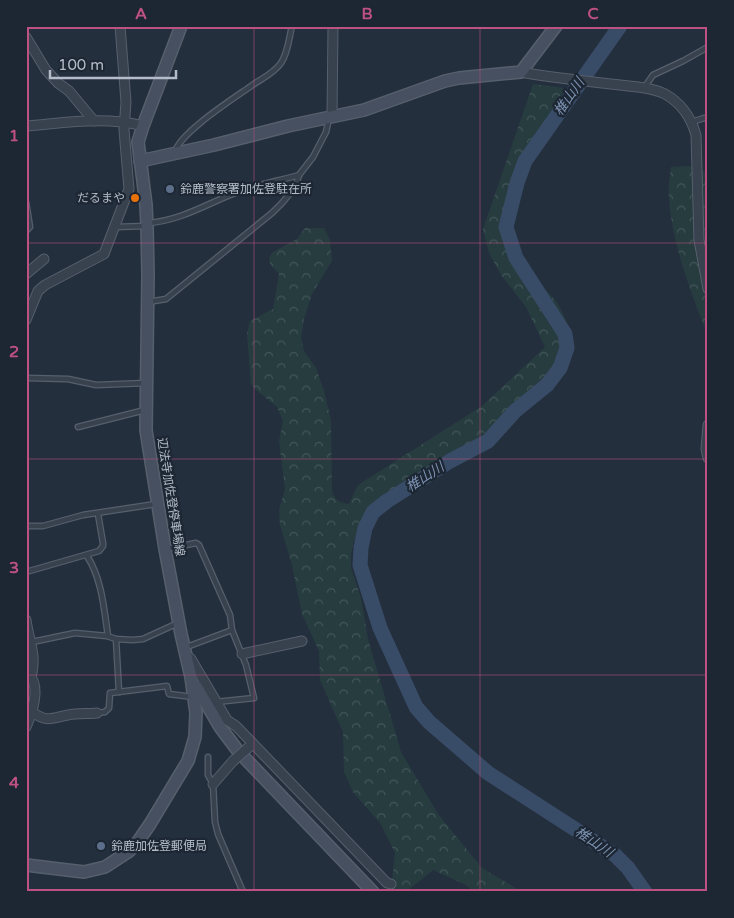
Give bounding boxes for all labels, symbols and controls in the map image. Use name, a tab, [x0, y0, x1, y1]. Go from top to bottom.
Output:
text: A	[135, 4, 147, 24]
text: B	[361, 4, 373, 24]
text: C	[587, 4, 599, 24]
scale bar	[50, 48, 176, 80]
text: 100 m	[58, 56, 104, 74]
water label: 椎山川	[550, 73, 589, 119]
text: 1	[9, 126, 19, 146]
place label: 鈴鹿警察署加佐登駐在所	[180, 182, 312, 196]
marker: 鈴鹿警察署加佐登駐在所	[164, 183, 176, 195]
place label: だるまや	[77, 191, 125, 205]
marker: だるまや	[129, 192, 141, 204]
text: 2	[9, 342, 19, 362]
street label: 辺法寺加佐登停車場線	[155, 437, 187, 557]
water label: 椎山川	[403, 457, 449, 496]
text: 3	[9, 558, 19, 578]
text: 4	[9, 773, 19, 793]
water label: 椎山川	[572, 823, 618, 862]
place label: 鈴鹿加佐登郵便局	[111, 839, 207, 853]
marker: 鈴鹿加佐登郵便局	[95, 840, 107, 852]

